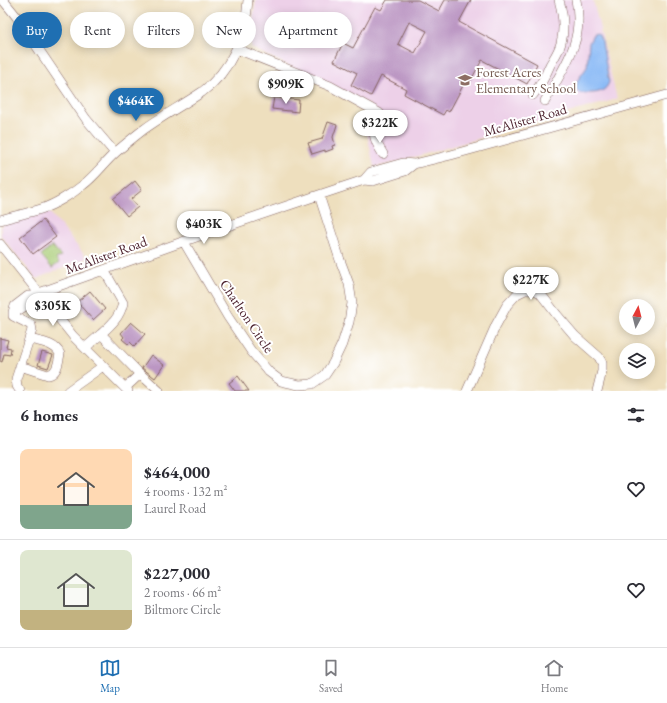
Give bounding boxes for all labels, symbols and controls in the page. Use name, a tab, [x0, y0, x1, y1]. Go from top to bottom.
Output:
chip: Buy	[12, 12, 62, 48]
chip: Rent	[70, 12, 125, 48]
chip: Filters	[133, 12, 194, 48]
chip: New	[202, 12, 256, 48]
chip: Apartment	[264, 12, 352, 48]
place label: Forest Acres Elementary School	[476, 63, 577, 97]
pin: $909K	[258, 71, 314, 105]
school or university icon: Forest Acres Elementary School	[457, 72, 473, 88]
text: $909K	[268, 75, 304, 92]
pin: $464K	[108, 88, 164, 122]
text: $464K	[118, 92, 154, 109]
street label: McAlister Road	[481, 99, 570, 140]
pin: $322K	[352, 110, 408, 144]
text: $322K	[362, 114, 398, 131]
pin: $403K	[176, 211, 232, 245]
text: $403K	[186, 215, 222, 232]
street label: McAlister Road	[63, 232, 150, 278]
pin: $227K	[503, 267, 559, 301]
text: $227K	[513, 271, 549, 288]
street label: Charlton Circle	[216, 276, 278, 357]
pin: $305K	[25, 293, 81, 327]
text: $305K	[35, 297, 71, 314]
north arrow	[619, 299, 655, 335]
map controls	[619, 299, 655, 379]
button: layers	[619, 343, 655, 379]
text: 6 homes	[20, 404, 78, 426]
icon: filters	[625, 404, 647, 426]
text: $464,000	[144, 461, 210, 483]
icon: home	[52, 465, 100, 513]
icon: heart	[625, 478, 647, 500]
text: 4 rooms · 132 m²	[144, 483, 228, 500]
text: Laurel Road	[144, 500, 206, 517]
text: $227,000	[144, 562, 210, 584]
icon: home	[52, 566, 100, 614]
icon: heart	[625, 579, 647, 601]
text: 2 rooms · 66 m²	[144, 584, 221, 601]
text: Biltmore Circle	[144, 601, 221, 618]
tab: Map	[99, 657, 121, 695]
tab: Saved	[319, 657, 343, 695]
tab: Home	[541, 657, 568, 695]

